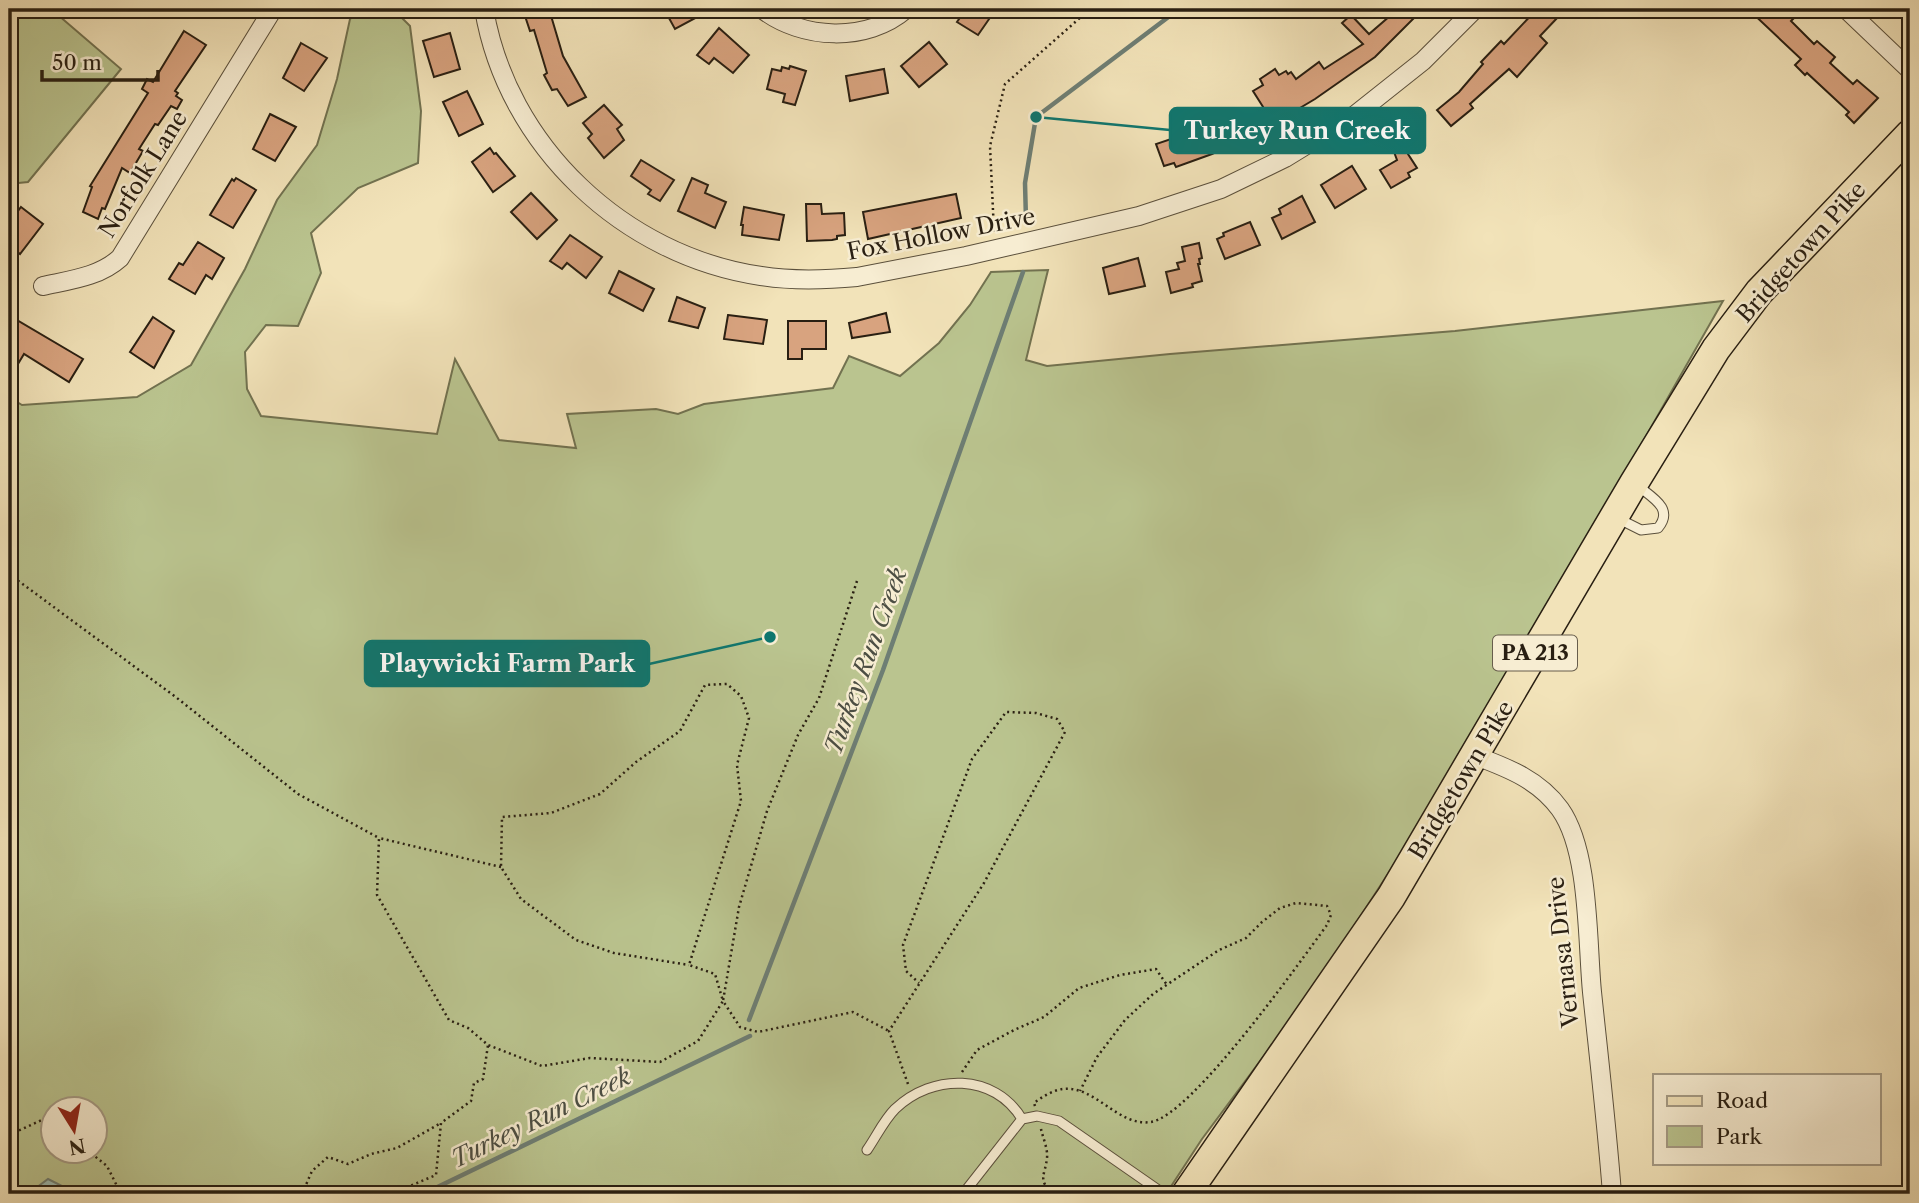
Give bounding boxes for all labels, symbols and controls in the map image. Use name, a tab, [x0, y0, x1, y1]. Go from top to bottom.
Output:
scale bar	[42, 38, 158, 82]
text: 50 m	[52, 50, 102, 75]
street label: Norfolk Lane	[93, 105, 193, 243]
callout: Turkey Run Creek	[1170, 108, 1425, 153]
text: Turkey Run Creek	[1184, 116, 1412, 145]
street label: Bridgetown Pike	[1730, 176, 1872, 328]
street label: Fox Hollow Drive	[844, 202, 1038, 266]
water label: Turkey Run Creek	[818, 563, 913, 758]
road number: PA 213	[1493, 636, 1577, 670]
callout: Playwicki Farm Park	[365, 641, 649, 686]
text: Playwicki Farm Park	[379, 649, 636, 678]
street label: Bridgetown Pike	[1403, 696, 1519, 864]
street label: Vernasa Drive	[1541, 875, 1585, 1030]
water label: Turkey Run Creek	[446, 1061, 636, 1174]
legend	[1653, 1074, 1881, 1164]
text: Road	[1716, 1088, 1768, 1113]
north arrow	[38, 1094, 108, 1164]
text: Park	[1716, 1124, 1762, 1149]
text: N	[67, 1133, 87, 1159]

